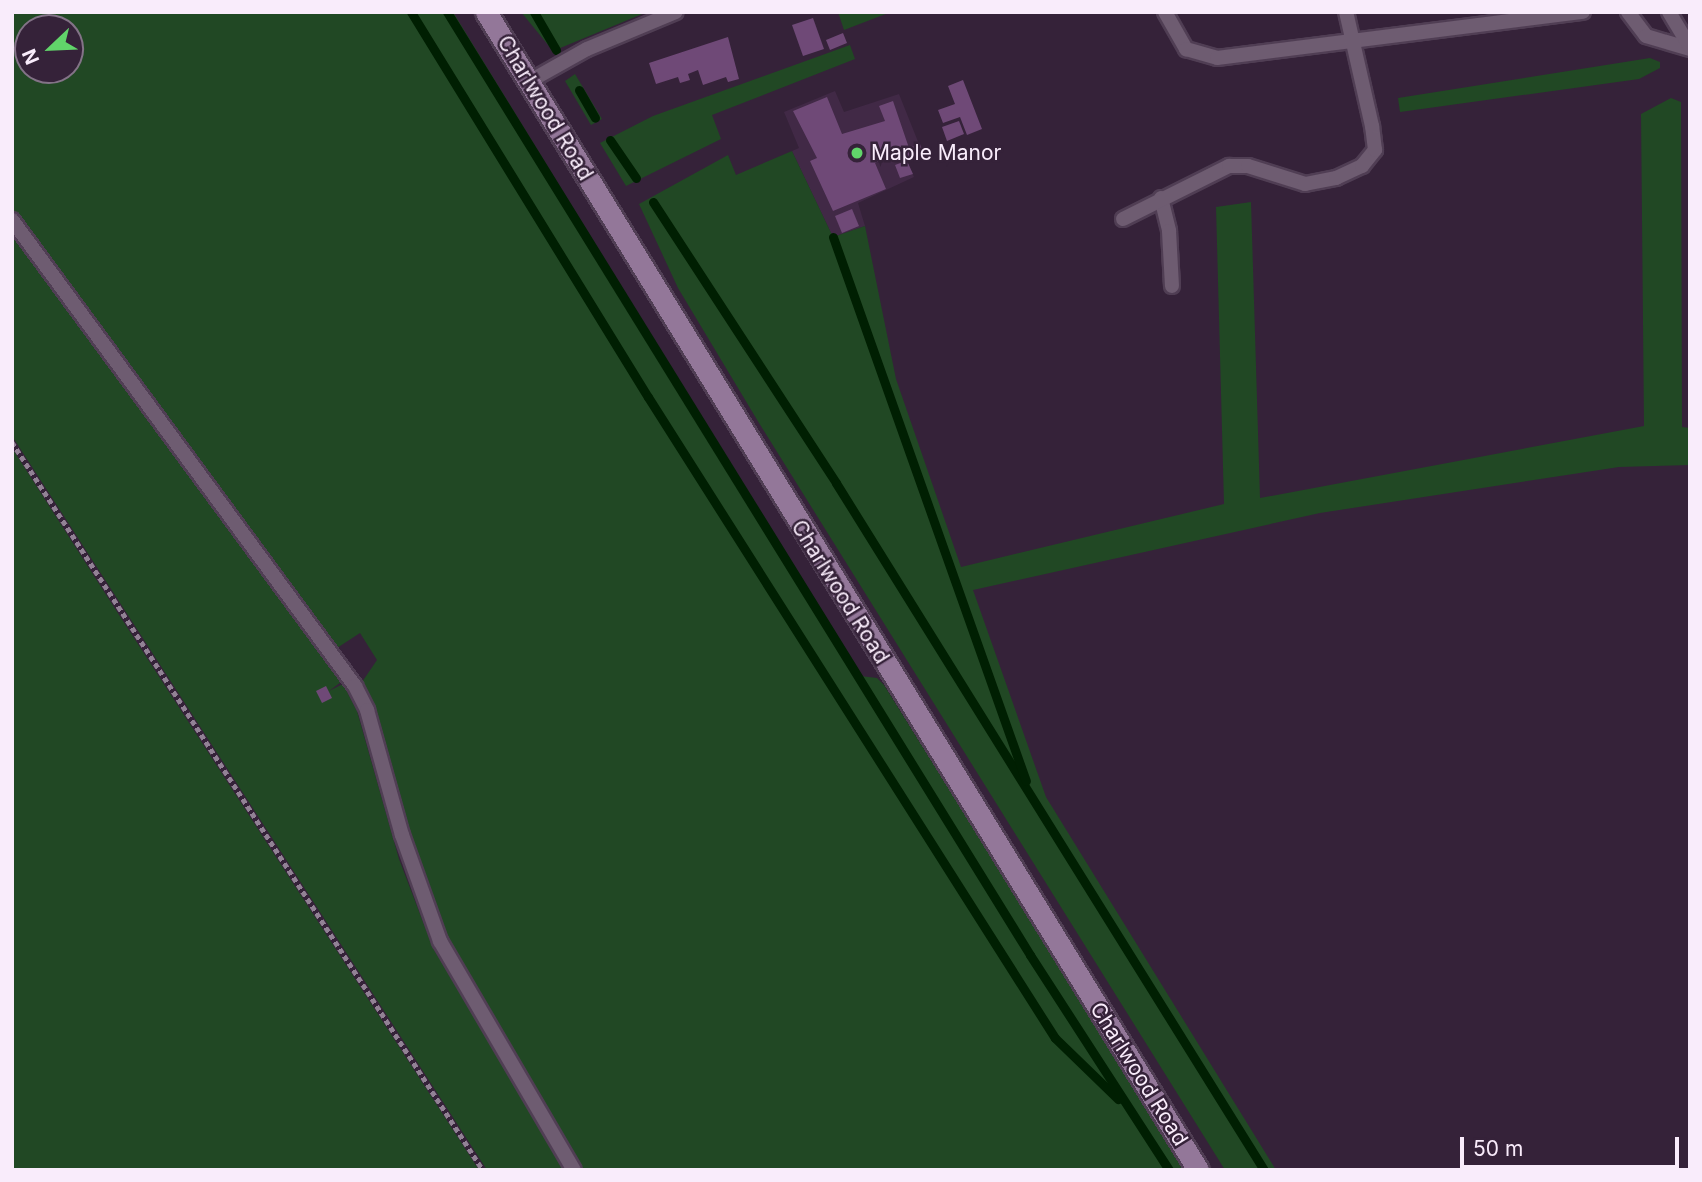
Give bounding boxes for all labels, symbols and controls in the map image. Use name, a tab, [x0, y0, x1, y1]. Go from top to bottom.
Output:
north arrow	[14, 14, 84, 84]
street label: Charlwood Road	[492, 31, 598, 185]
text: N	[18, 45, 44, 68]
place label: Maple Manor	[871, 140, 1002, 166]
marker: Maple Manor	[849, 145, 865, 161]
street label: Charlwood Road	[786, 516, 894, 668]
street label: Charlwood Road	[1085, 998, 1193, 1150]
scale bar	[1464, 1122, 1683, 1166]
text: 50 m	[1473, 1136, 1523, 1161]

